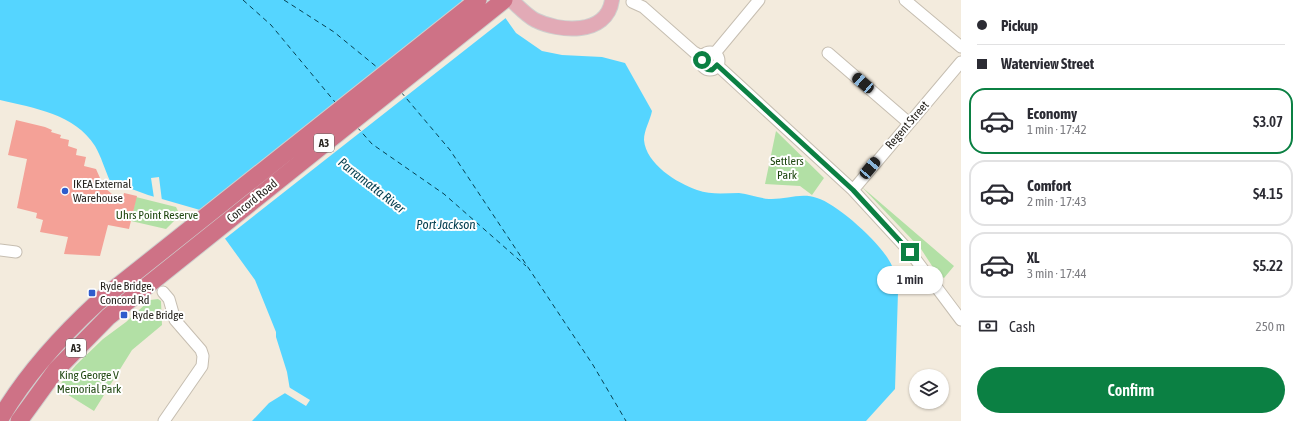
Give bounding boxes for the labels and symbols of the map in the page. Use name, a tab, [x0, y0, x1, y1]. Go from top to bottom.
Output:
route start	[693, 51, 711, 69]
car	[850, 71, 876, 95]
street label: Regent Street	[882, 98, 932, 152]
road number: A3	[314, 134, 334, 152]
park label: Settlers Park	[770, 154, 804, 182]
water label: Parramatta River	[335, 155, 409, 217]
car	[858, 155, 882, 181]
street label: Concord Road	[224, 176, 280, 226]
place label: IKEA External Warehouse	[73, 177, 132, 205]
marker: IKEA External Warehouse	[60, 186, 70, 196]
park label: Uhrs Point Reserve	[116, 208, 198, 222]
water label: Port Jackson	[416, 217, 476, 232]
route end	[901, 243, 919, 261]
callout: 1 min	[877, 266, 943, 294]
place label: Ryde Bridge, Concord Rd	[100, 279, 154, 307]
marker: Ryde Bridge, Concord Rd	[87, 288, 97, 298]
place label: Ryde Bridge	[132, 308, 184, 322]
marker: Ryde Bridge	[119, 310, 129, 320]
road number: A3	[66, 339, 86, 357]
park label: King George V Memorial Park	[57, 368, 122, 396]

